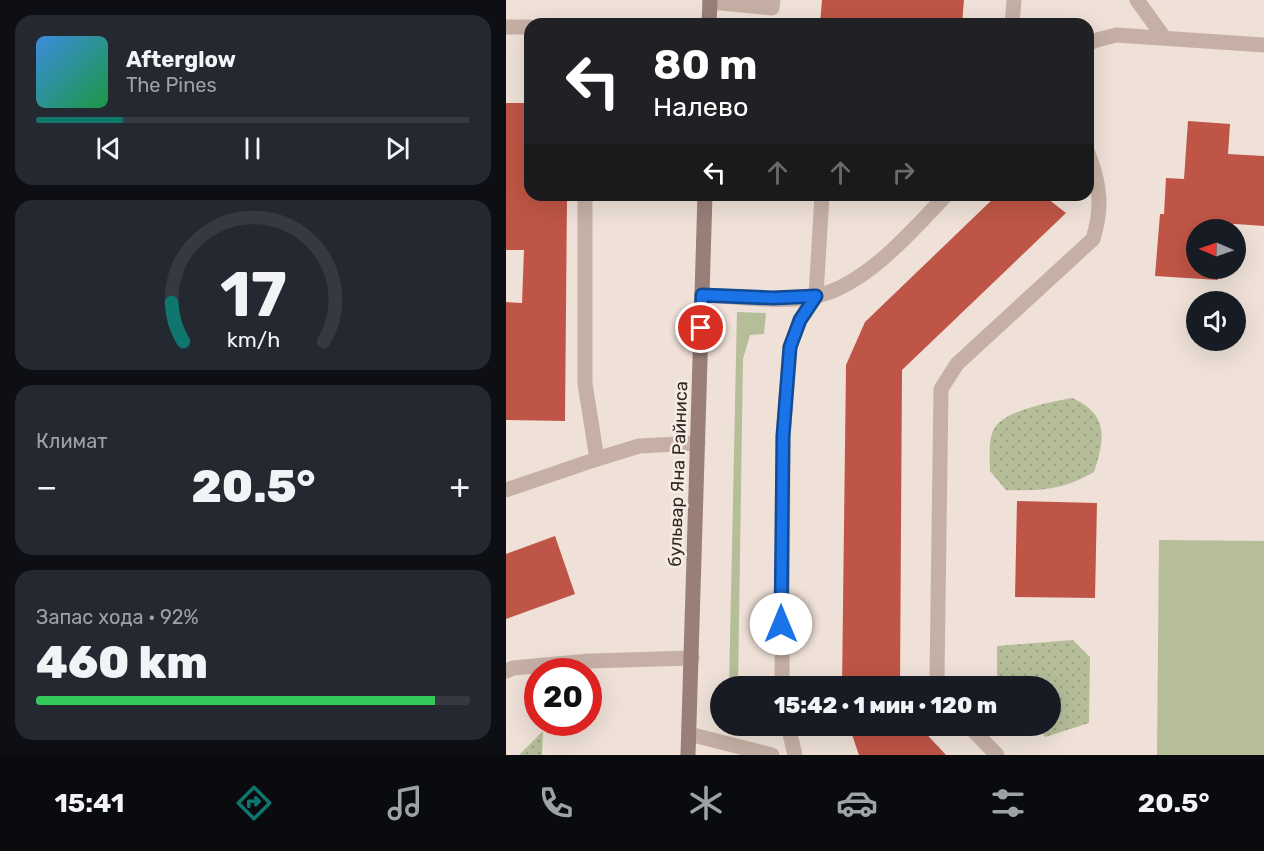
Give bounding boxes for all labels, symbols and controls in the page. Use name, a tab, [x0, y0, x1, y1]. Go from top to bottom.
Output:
text: 80 m	[653, 40, 757, 90]
icon: left	[554, 42, 632, 120]
text: Afterglow	[126, 46, 236, 73]
text: The Pines	[126, 73, 217, 97]
text: Налево	[653, 91, 749, 123]
icon: previous	[92, 132, 125, 165]
icon: pause	[236, 132, 269, 165]
icon: next	[381, 132, 414, 165]
icon: left	[698, 156, 731, 189]
icon: ahead	[761, 156, 794, 189]
icon: ahead	[824, 156, 857, 189]
icon: right	[887, 156, 920, 189]
north arrow	[1186, 219, 1246, 279]
map controls	[1186, 219, 1246, 351]
text: 17	[220, 258, 286, 332]
button: sound	[1186, 291, 1246, 351]
pin	[675, 302, 726, 353]
icon: arrive	[684, 311, 717, 344]
text: km/h	[226, 327, 280, 352]
street label: бульвар Яна Райниса	[664, 381, 692, 567]
text: Климат	[36, 429, 108, 453]
text: 20.5°	[191, 460, 316, 513]
text: −	[36, 467, 57, 506]
text: +	[449, 467, 470, 506]
position arrow	[749, 592, 813, 656]
text: Запас хода · 92%	[36, 605, 199, 629]
text: 460 km	[36, 636, 208, 689]
speed limit sign: 20	[524, 658, 602, 736]
text: 15:42 · 1 мин · 120 m	[774, 692, 997, 719]
icon: directions	[233, 782, 275, 824]
icon: music	[384, 782, 426, 824]
icon: phone	[535, 782, 577, 824]
icon: climate	[685, 782, 727, 824]
icon: car	[836, 782, 878, 824]
icon: filters	[987, 782, 1029, 824]
text: 15:41	[54, 787, 124, 819]
text: 20.5°	[1138, 787, 1210, 819]

